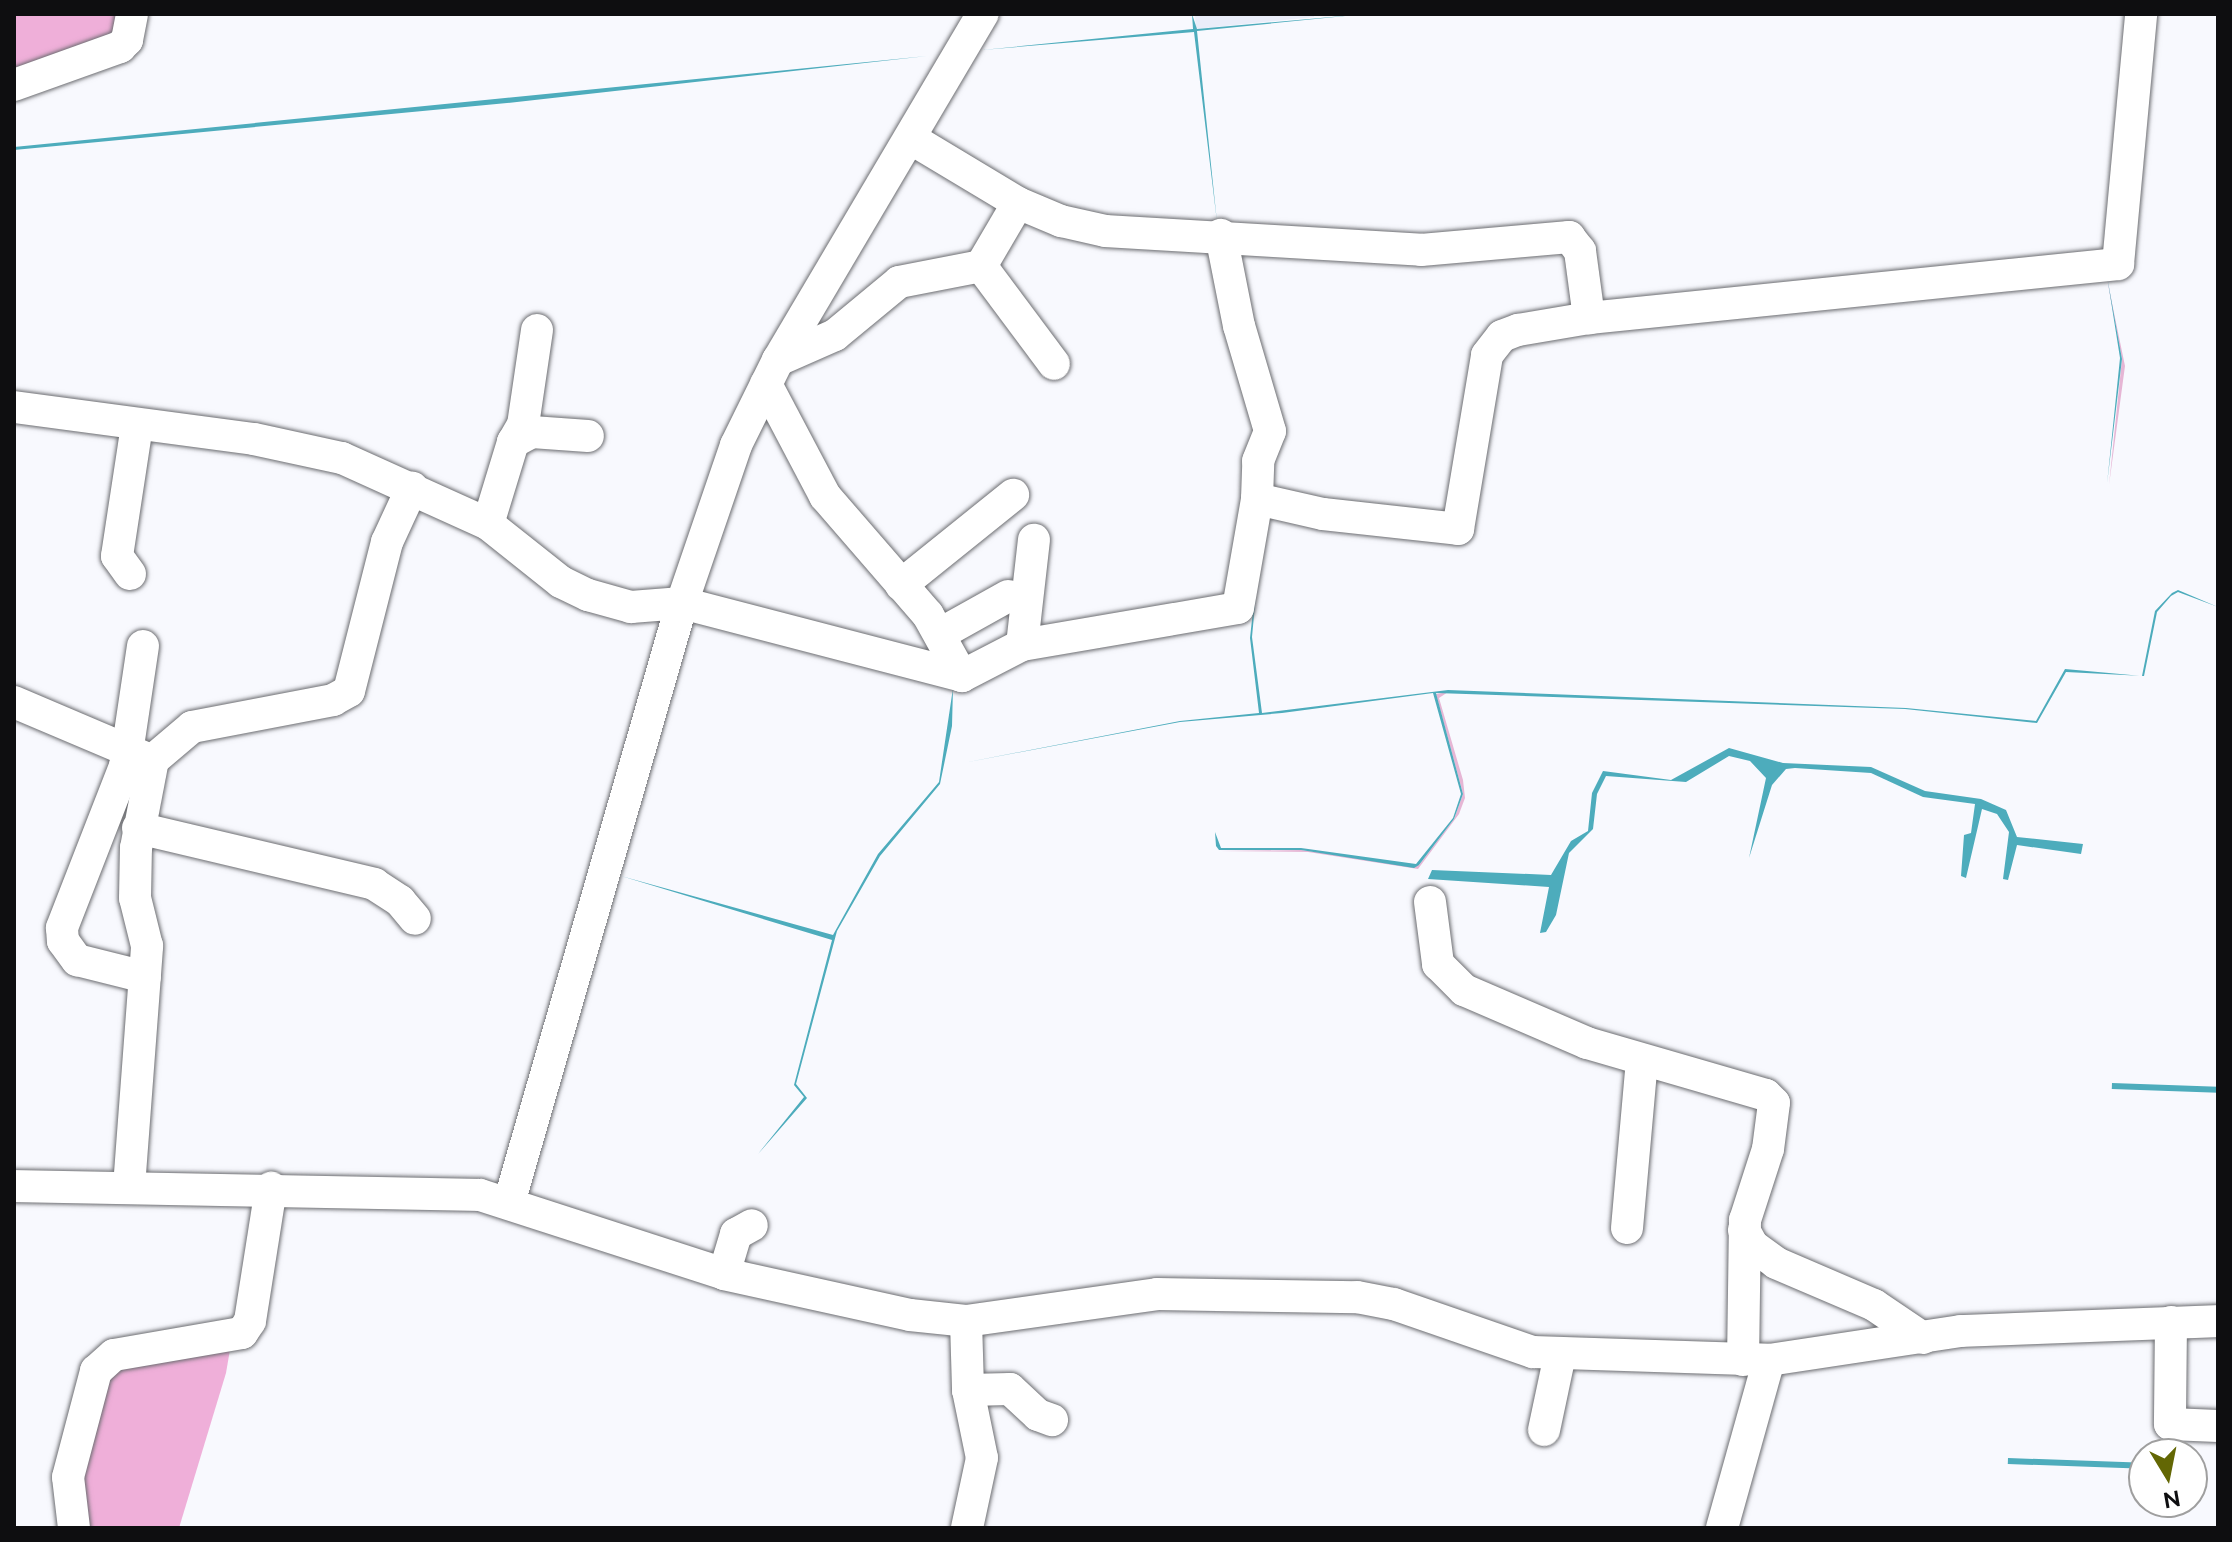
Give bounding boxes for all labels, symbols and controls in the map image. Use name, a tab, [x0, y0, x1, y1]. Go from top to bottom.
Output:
north arrow	[2128, 1438, 2208, 1518]
text: N	[2161, 1485, 2182, 1514]

